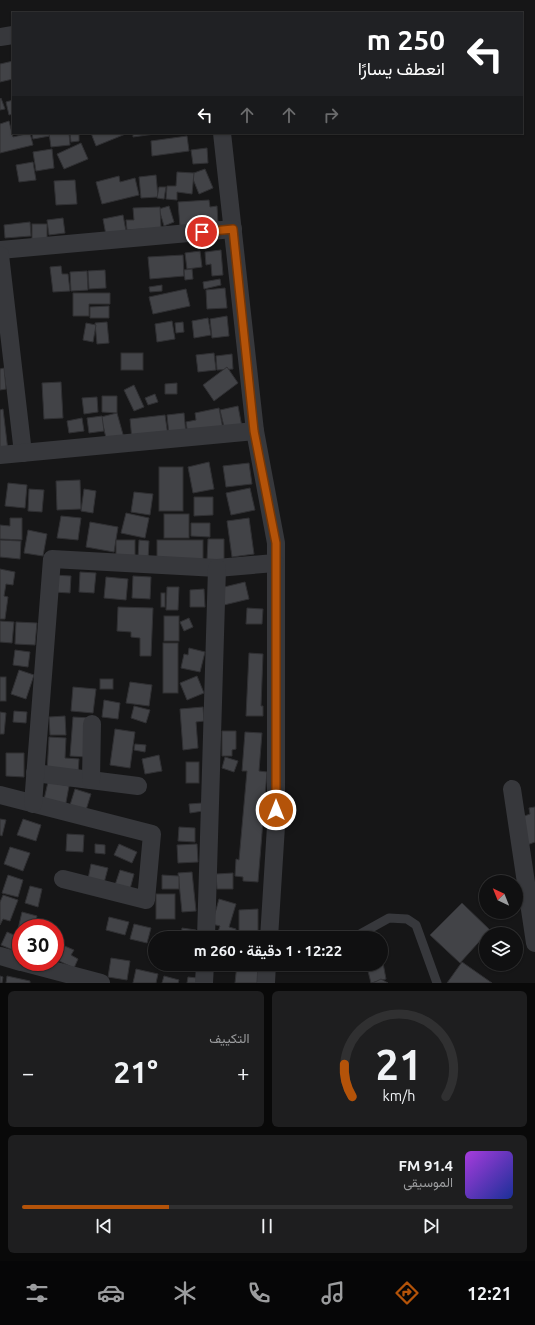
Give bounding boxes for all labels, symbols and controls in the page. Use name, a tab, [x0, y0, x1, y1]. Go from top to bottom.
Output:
text: 250 m	[367, 24, 445, 55]
icon: left	[459, 28, 511, 80]
text: انعطف يسارًا	[358, 58, 445, 78]
icon: left	[194, 104, 216, 126]
icon: ahead	[236, 104, 258, 126]
icon: ahead	[278, 104, 300, 126]
icon: right	[320, 104, 342, 126]
pin	[185, 215, 219, 249]
icon: arrive	[191, 221, 213, 243]
position arrow	[255, 789, 297, 831]
north arrow	[479, 875, 523, 919]
map controls	[479, 875, 523, 971]
speed limit sign: 30	[12, 919, 64, 971]
button: layers	[479, 927, 523, 971]
text: 12:22 · 1 دقيقة · 260 m	[194, 942, 342, 959]
text: التكييف	[209, 1031, 250, 1045]
text: 21	[376, 1041, 423, 1088]
text: 21°	[114, 1055, 158, 1089]
text: −	[22, 1060, 34, 1085]
text: +	[237, 1060, 250, 1085]
text: km/h	[383, 1088, 416, 1104]
text: 91.4 FM	[399, 1157, 453, 1174]
text: الموسيقى	[403, 1175, 453, 1189]
icon: previous	[93, 1215, 115, 1237]
icon: pause	[256, 1215, 278, 1237]
icon: next	[420, 1215, 442, 1237]
icon: filters	[23, 1279, 51, 1307]
icon: car	[97, 1279, 125, 1307]
icon: climate	[171, 1279, 199, 1307]
icon: phone	[245, 1279, 273, 1307]
icon: music	[319, 1279, 347, 1307]
icon: directions	[393, 1279, 421, 1307]
text: 12:21	[467, 1283, 512, 1303]

